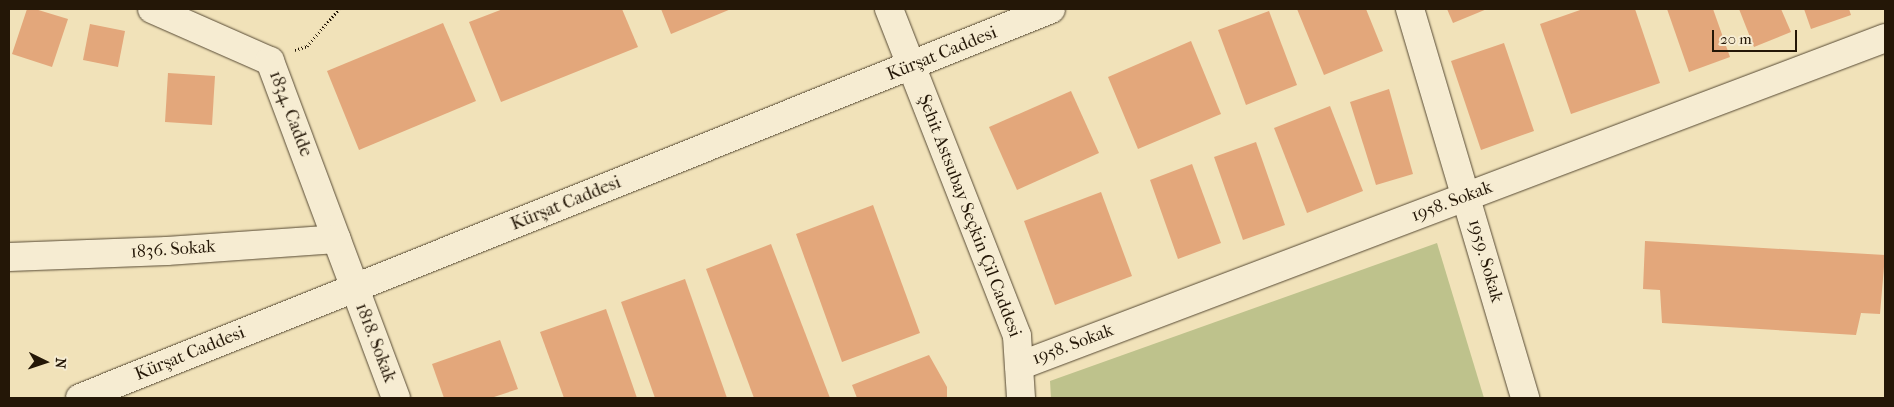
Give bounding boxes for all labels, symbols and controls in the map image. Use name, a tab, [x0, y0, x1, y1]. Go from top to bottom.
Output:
scale bar	[1714, 20, 1799, 52]
street label: Kürşat Caddesi	[884, 22, 1000, 86]
text: 20 m	[1720, 30, 1752, 48]
street label: 1834. Cadde	[264, 68, 316, 160]
street label: Şehit Astsubay Seçkin Çil Caddesi	[913, 92, 1025, 340]
street label: Kürşat Caddesi	[508, 172, 624, 236]
street label: 1958. Sokak	[1408, 177, 1496, 227]
street label: 1959. Sokak	[1463, 217, 1507, 305]
street label: 1836. Sokak	[130, 236, 216, 264]
street label: 1818. Sokak	[350, 300, 400, 386]
street label: 1958. Sokak	[1029, 320, 1117, 370]
street label: Kürşat Caddesi	[132, 322, 248, 386]
north arrow	[20, 337, 70, 387]
text: N	[52, 357, 69, 369]

